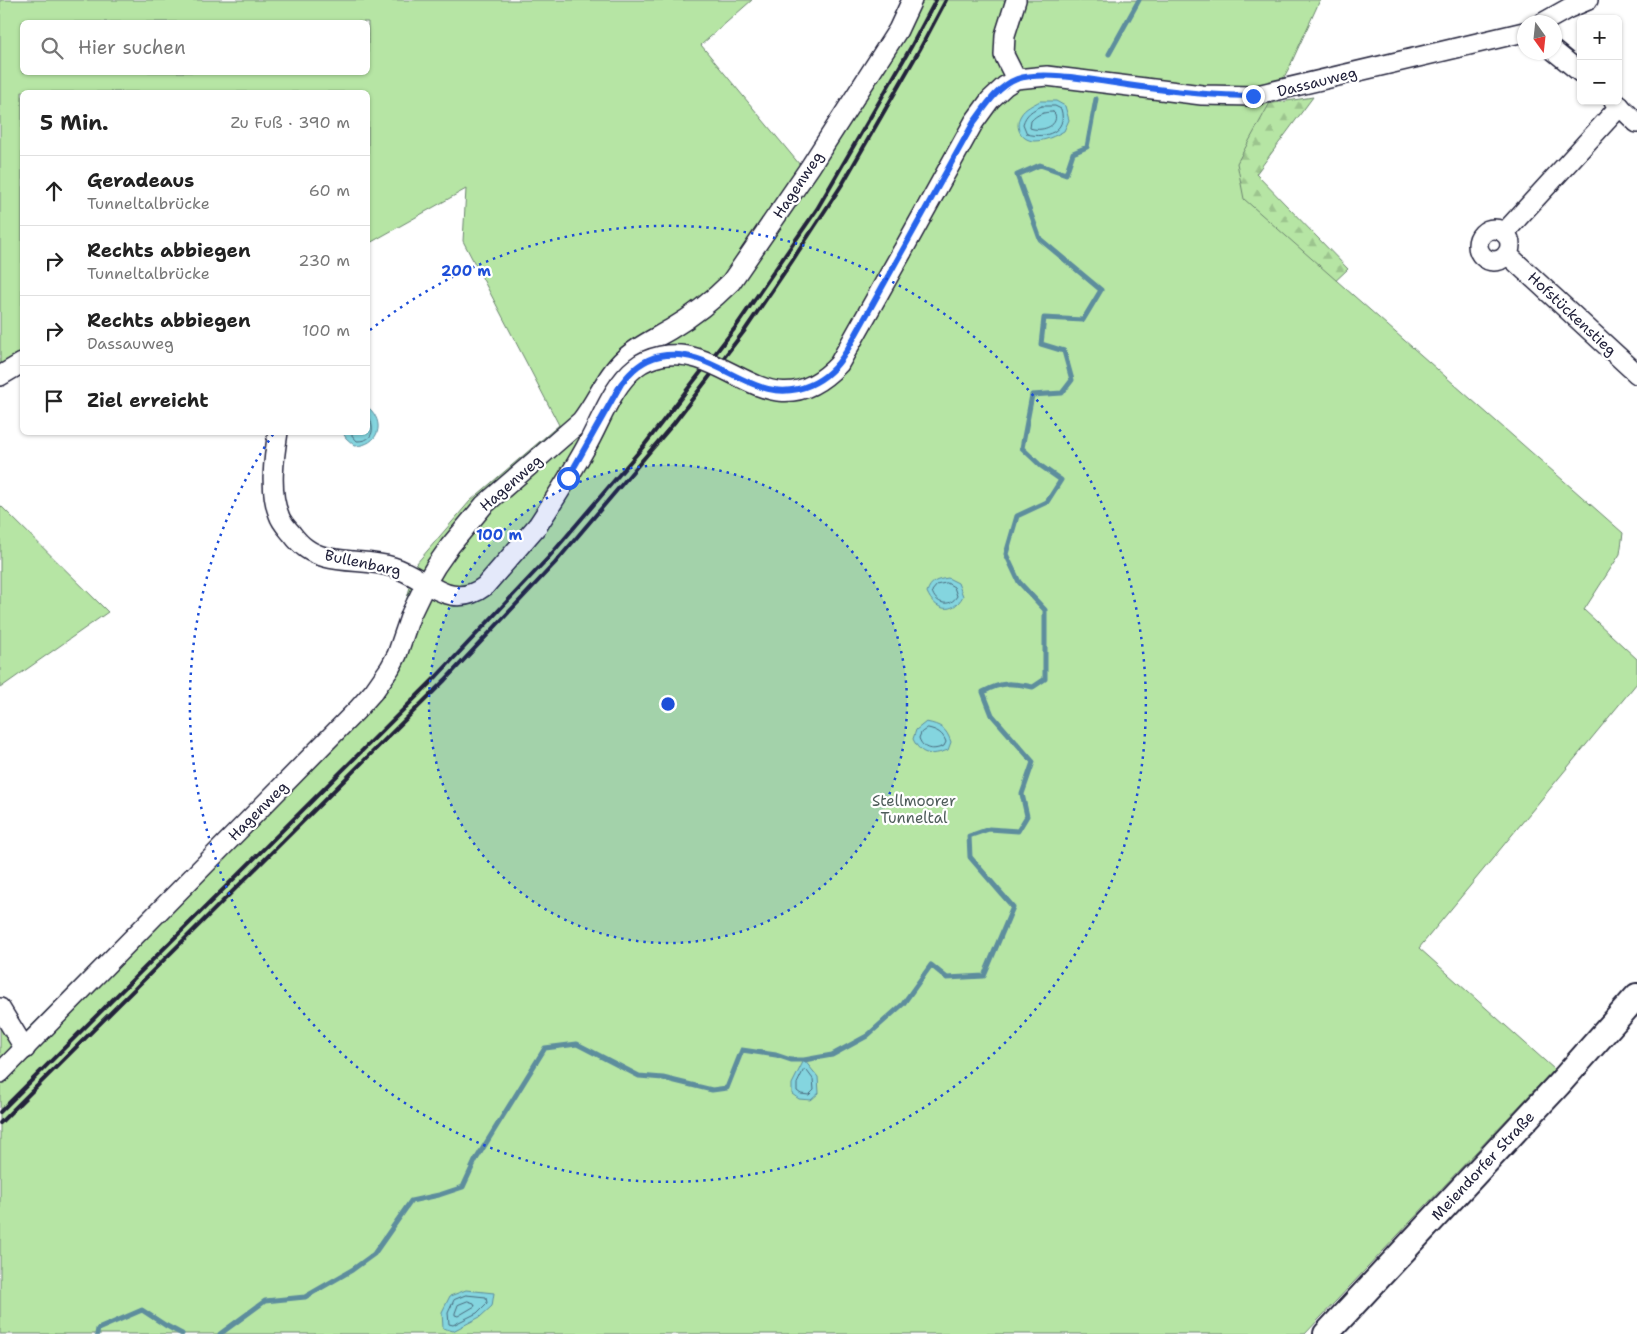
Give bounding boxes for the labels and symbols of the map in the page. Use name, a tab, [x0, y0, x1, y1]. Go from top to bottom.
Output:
north arrow	[1517, 15, 1562, 60]
street label: Dassauweg	[1275, 62, 1359, 102]
route end	[1242, 85, 1265, 108]
street label: Hagenweg	[768, 148, 828, 222]
text: 200 m	[441, 261, 491, 281]
street label: Hofstückenstieg	[1523, 268, 1621, 360]
street label: Hagenweg	[475, 450, 547, 516]
route start	[557, 467, 580, 490]
text: 100 m	[476, 525, 522, 545]
street label: Bullenbarg	[323, 545, 403, 581]
centre of rings	[659, 695, 677, 713]
street label: Hagenweg	[224, 777, 292, 845]
park label: Stellmoorer Tunneltal	[872, 791, 956, 828]
street label: Meiendorfer Straße	[1427, 1107, 1539, 1225]

